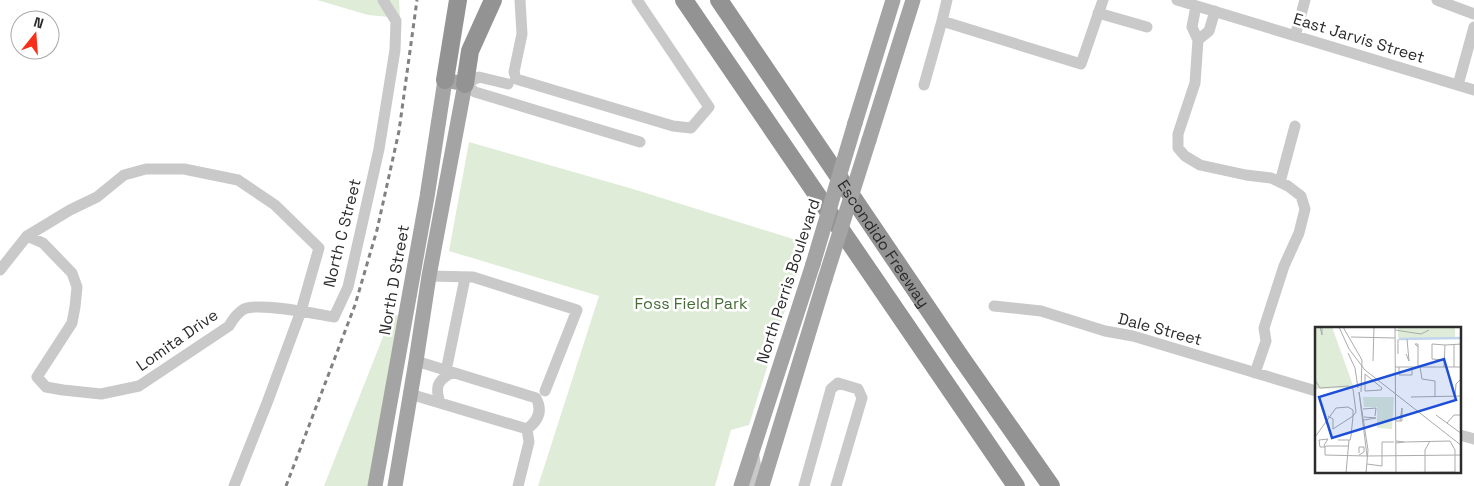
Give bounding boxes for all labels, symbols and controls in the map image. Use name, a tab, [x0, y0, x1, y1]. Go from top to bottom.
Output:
street label: East Jarvis Street	[1291, 8, 1427, 68]
north arrow	[10, 10, 60, 60]
text: N	[32, 13, 46, 33]
street label: Escondido Freeway	[833, 175, 935, 311]
street label: North C Street	[318, 177, 366, 289]
street label: North Perris Boulevard	[751, 196, 825, 366]
street label: North D Street	[374, 223, 414, 337]
park label: Foss Field Park	[634, 293, 748, 314]
street label: Lomita Drive	[132, 304, 222, 376]
street label: Dale Street	[1116, 308, 1204, 350]
inset map	[1315, 327, 1462, 474]

